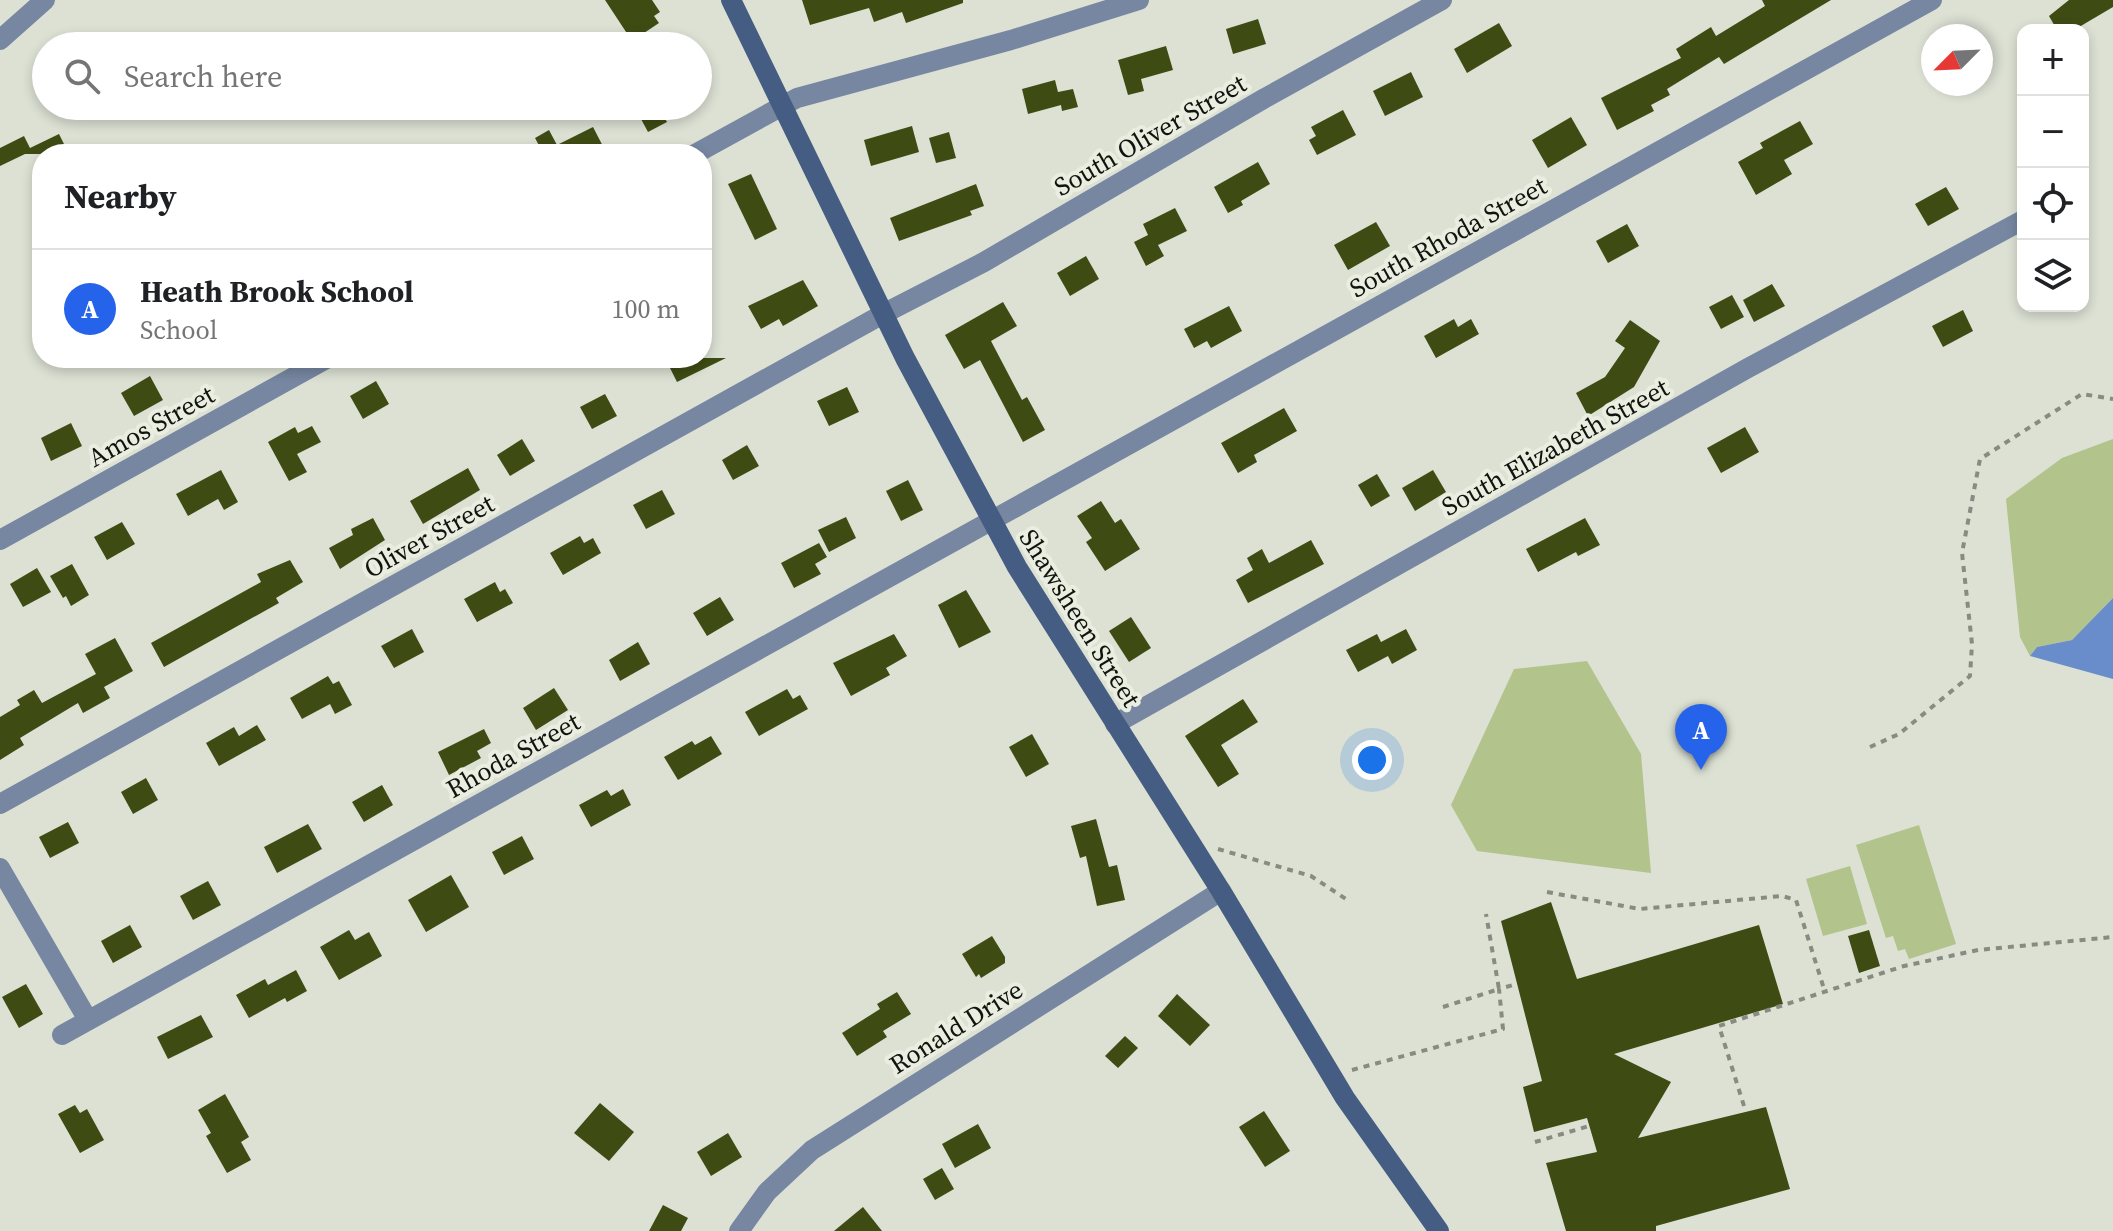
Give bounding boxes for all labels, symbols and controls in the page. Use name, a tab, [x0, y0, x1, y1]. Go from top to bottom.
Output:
north arrow	[1921, 24, 1993, 96]
map controls	[2017, 24, 2089, 312]
button: +	[2017, 24, 2089, 96]
search box	[32, 32, 712, 120]
icon: search	[60, 54, 104, 98]
text: Search here	[124, 56, 282, 97]
street label: South Oliver Street	[1047, 65, 1253, 205]
button: −	[2017, 96, 2089, 168]
street label: South Rhoda Street	[1343, 168, 1554, 306]
button: locate	[2017, 168, 2089, 240]
text: Nearby	[64, 173, 177, 219]
button: layers	[2017, 240, 2089, 312]
text: Heath Brook School	[140, 271, 414, 312]
text: A	[81, 291, 99, 327]
text: 100 m	[612, 291, 680, 327]
text: School	[140, 312, 217, 348]
street label: South Elizabeth Street	[1435, 369, 1675, 524]
street label: Amos Street	[81, 376, 221, 476]
street label: Oliver Street	[357, 485, 501, 587]
street label: Shawsheen Street	[1011, 522, 1149, 714]
street label: Rhoda Street	[440, 703, 587, 807]
pin: A	[1675, 704, 1727, 770]
your location	[1352, 740, 1392, 780]
street label: Ronald Drive	[882, 972, 1030, 1082]

